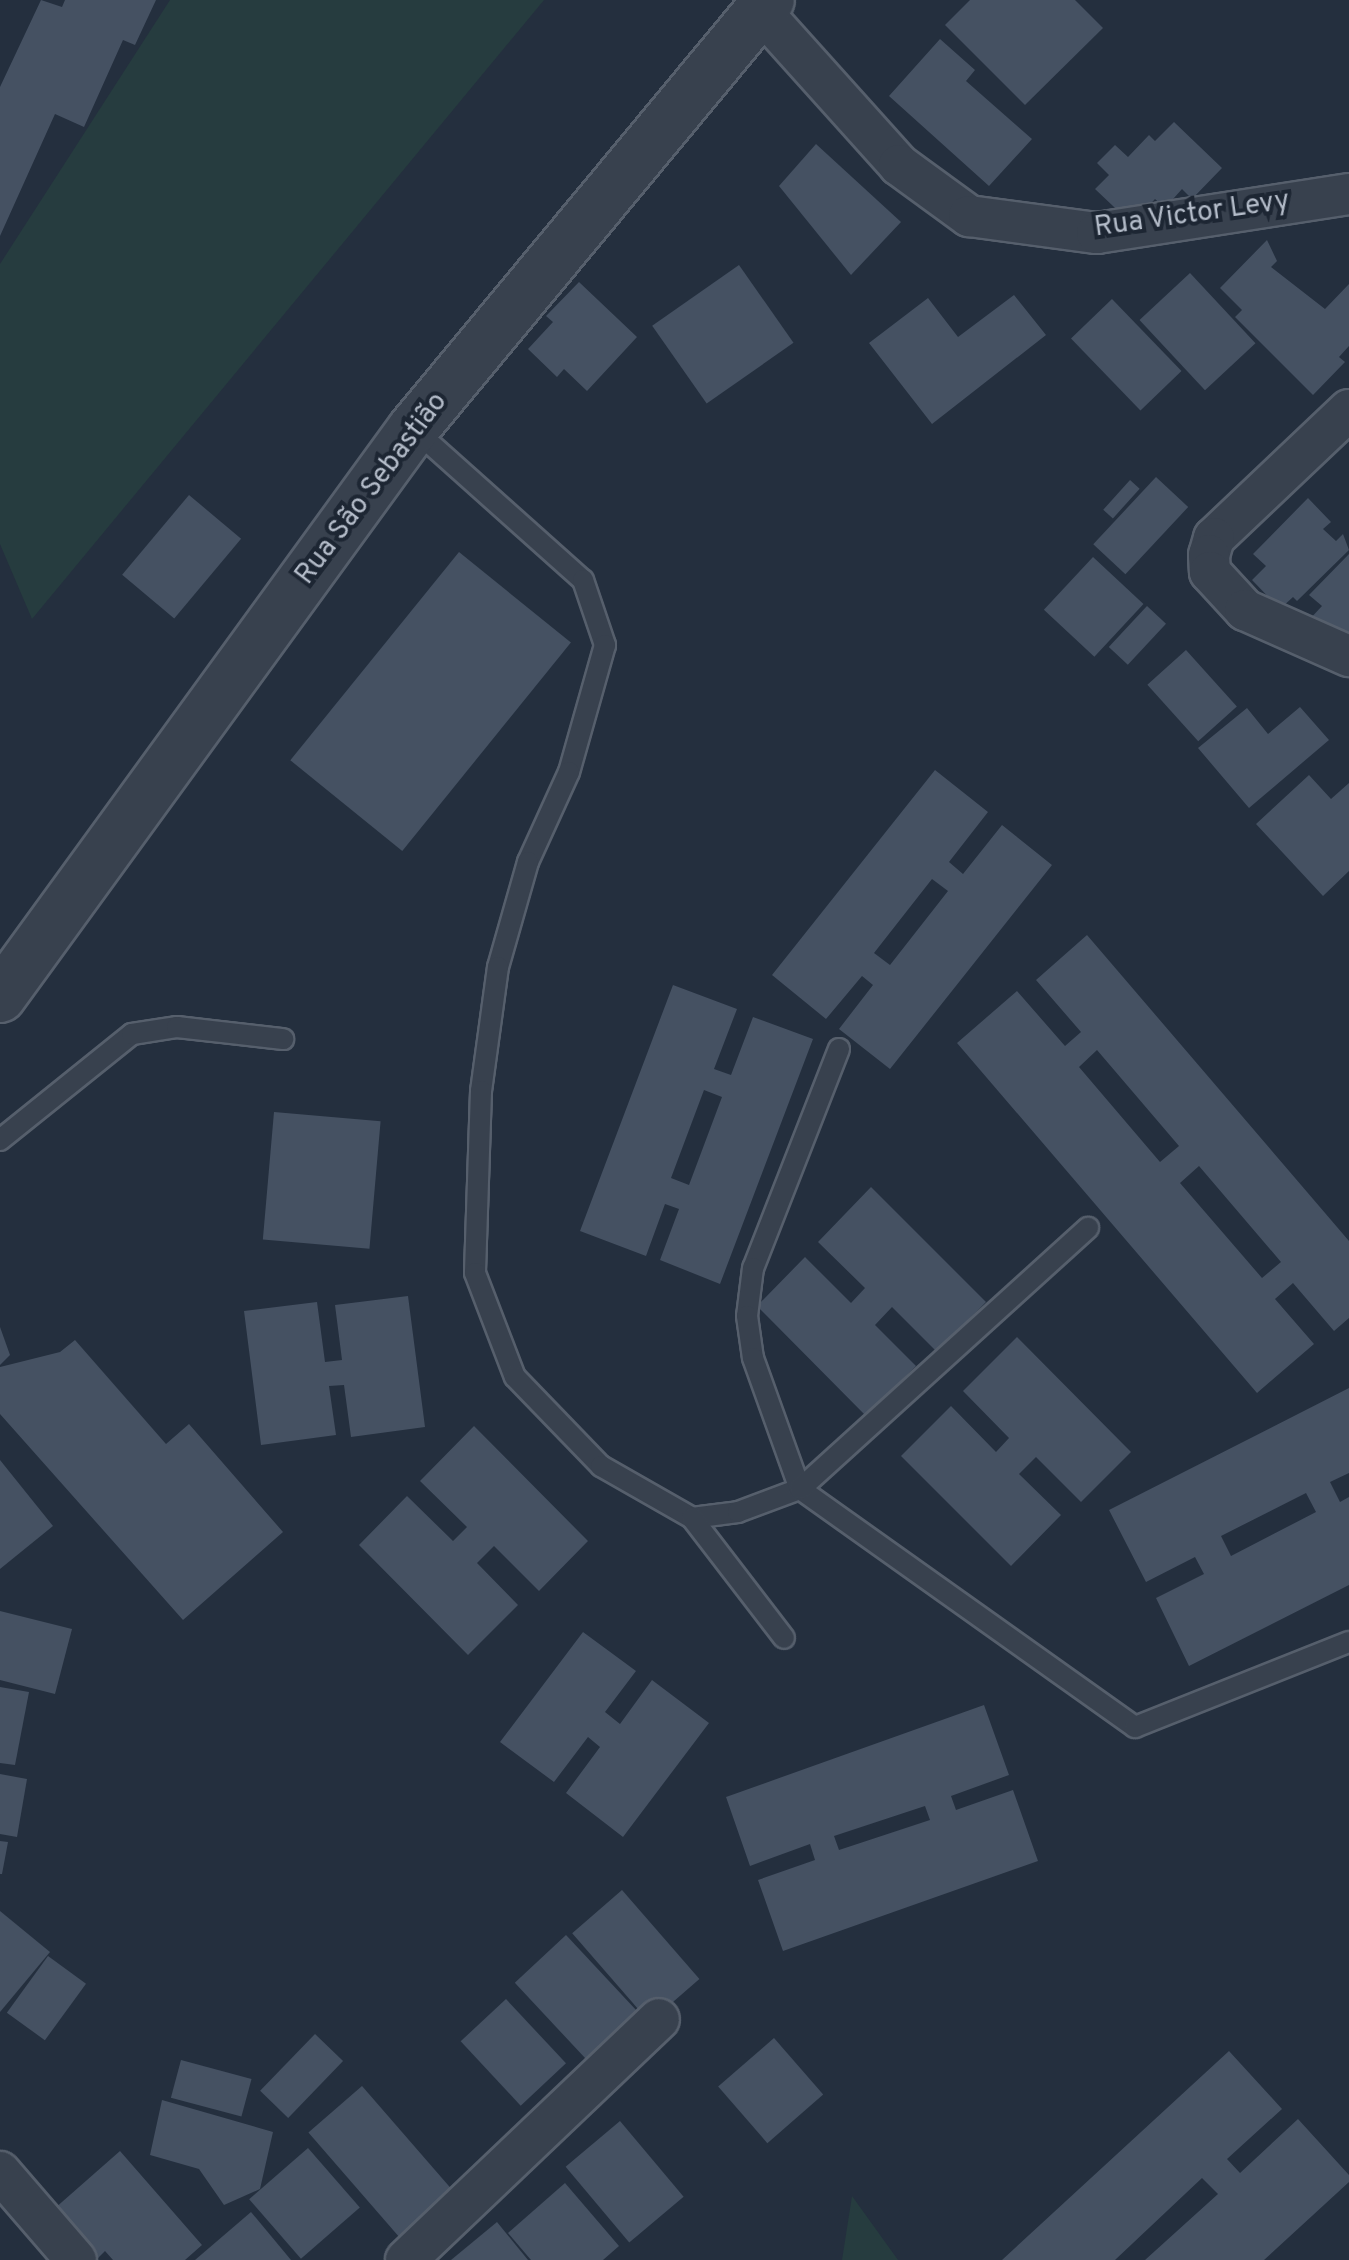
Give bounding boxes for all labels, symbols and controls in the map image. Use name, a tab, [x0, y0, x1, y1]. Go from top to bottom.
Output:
street label: Rua Victor Levy	[1092, 185, 1292, 245]
street label: Rua São Sebastião	[289, 386, 455, 592]

